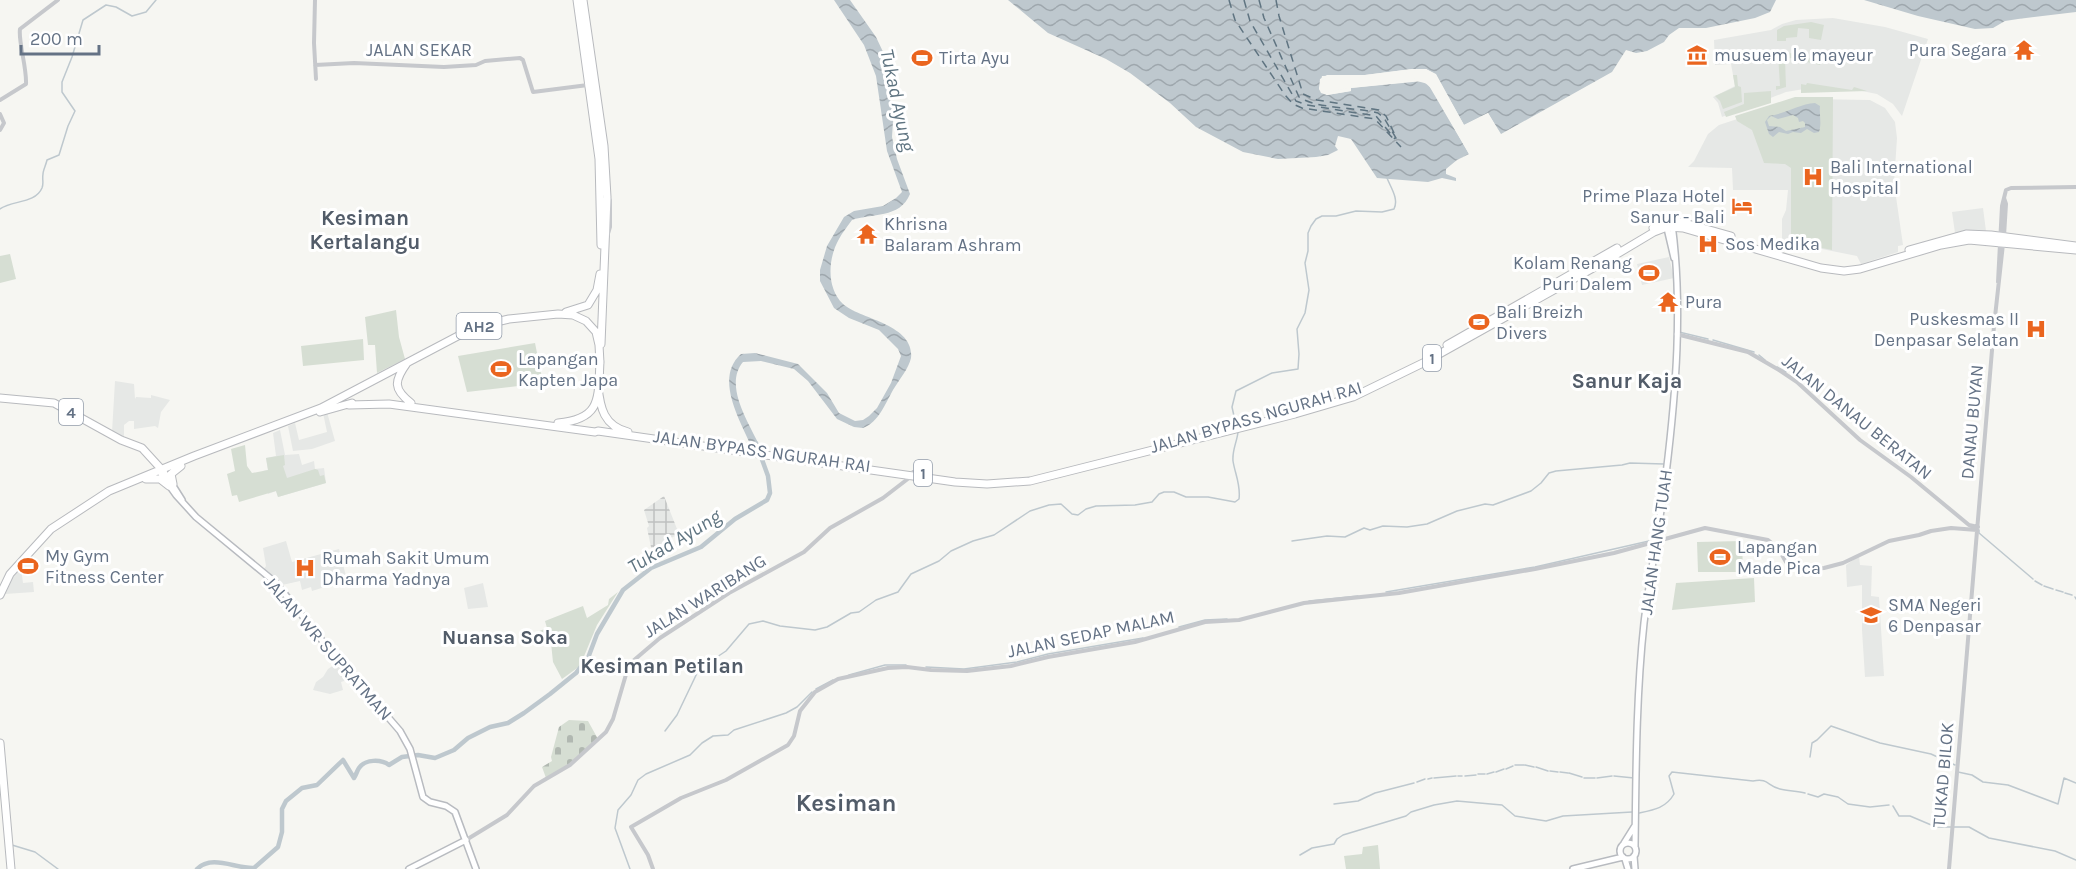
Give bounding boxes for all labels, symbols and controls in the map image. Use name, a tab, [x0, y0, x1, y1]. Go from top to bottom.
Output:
scale bar	[21, 18, 99, 56]
text: 200 m	[30, 28, 83, 50]
temple icon: Pura Segara	[2012, 38, 2036, 62]
street label: JALAN SEKAR	[366, 39, 472, 61]
place label: Pura Segara	[1909, 39, 2007, 61]
museum icon: musuem le mayeur	[1685, 43, 1709, 67]
place label: musuem le mayeur	[1714, 44, 1873, 66]
sports icon: Tirta Ayu	[910, 46, 934, 70]
water label: Tukad Ayung	[875, 47, 920, 154]
place label: Tirta Ayu	[939, 47, 1010, 69]
place label: Bali International Hospital	[1830, 156, 1973, 199]
hospital icon: Bali International Hospital	[1801, 165, 1825, 189]
place label: Prime Plaza Hotel Sanur - Bali	[1582, 185, 1725, 228]
hotel icon: Prime Plaza Hotel Sanur - Bali	[1730, 194, 1754, 218]
district label: Kesiman Kertalangu	[310, 206, 420, 254]
place label: Khrisna Balaram Ashram	[884, 213, 1022, 256]
temple icon: Khrisna Balaram Ashram	[855, 222, 879, 246]
hospital icon: Sos Medika	[1696, 232, 1720, 256]
place label: Sos Medika	[1725, 233, 1820, 255]
place label: Kolam Renang Puri Dalem	[1513, 252, 1632, 295]
sports icon: Kolam Renang Puri Dalem	[1637, 261, 1661, 285]
temple icon: Pura	[1656, 290, 1680, 314]
place label: Pura	[1685, 291, 1722, 313]
place label: Bali Breizh Divers	[1496, 301, 1583, 344]
place label: Puskesmas II Denpasar Selatan	[1874, 308, 2019, 351]
sports icon: Bali Breizh Divers	[1467, 310, 1491, 334]
road number: AH2	[456, 313, 502, 339]
hospital icon: Puskesmas II Denpasar Selatan	[2024, 317, 2048, 341]
road number: 1	[1423, 345, 1441, 371]
place label: Lapangan Kapten Japa	[518, 348, 618, 391]
street label: JALAN DANAU BERATAN	[1778, 350, 1936, 484]
sports icon: Lapangan Kapten Japa	[489, 357, 513, 381]
street label: DANAU BUYAN	[1956, 364, 1988, 480]
district label: Sanur Kaja	[1572, 369, 1682, 393]
street label: JALAN BYPASS NGURAH RAI	[1148, 376, 1364, 458]
road number: 4	[59, 399, 83, 425]
street label: JALAN BYPASS NGURAH RAI	[652, 425, 872, 477]
road number: 1	[914, 460, 932, 486]
street label: JALAN HANG TUAH	[1635, 468, 1677, 616]
water label: Tukad Ayung	[624, 504, 726, 578]
place label: Lapangan Made Pica	[1737, 536, 1821, 579]
place label: My Gym Fitness Center	[45, 545, 164, 588]
sports icon: Lapangan Made Pica	[1708, 545, 1732, 569]
place label: Rumah Sakit Umum Dharma Yadnya	[322, 547, 489, 590]
street label: JALAN WARIBANG	[640, 549, 770, 643]
sports icon: My Gym Fitness Center	[16, 554, 40, 578]
hospital icon: Rumah Sakit Umum Dharma Yadnya	[293, 556, 317, 580]
street label: JALAN WR SUPRATMAN	[259, 571, 397, 725]
place label: SMA Negeri 6 Denpasar	[1888, 594, 1982, 637]
school or university icon: SMA Negeri 6 Denpasar	[1859, 603, 1883, 627]
street label: JALAN SEDAP MALAM	[1006, 606, 1176, 662]
district label: Nuansa Soka	[442, 626, 568, 649]
district label: Kesiman Petilan	[580, 654, 744, 678]
street label: TUKAD BILOK	[1927, 721, 1959, 828]
district label: Kesiman	[796, 789, 896, 817]

